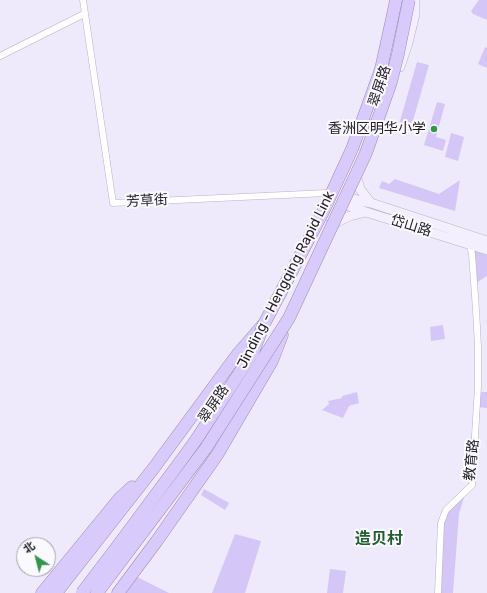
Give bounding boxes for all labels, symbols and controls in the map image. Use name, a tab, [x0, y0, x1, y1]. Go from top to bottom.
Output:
street label: 翠屏路	[366, 63, 394, 109]
place label: 香洲区明华小学	[328, 121, 426, 137]
marker: 香洲区明华小学	[429, 124, 439, 134]
street label: Jinding - Hengqing Rapid Link	[234, 188, 338, 372]
street label: 芳草街	[126, 192, 168, 210]
street label: 岱山路	[388, 212, 434, 240]
street label: 翠屏路	[195, 382, 233, 426]
street label: 教育路	[461, 438, 483, 482]
district label: 造贝村	[355, 529, 403, 549]
north arrow	[16, 537, 56, 577]
text: 北	[21, 539, 38, 556]

